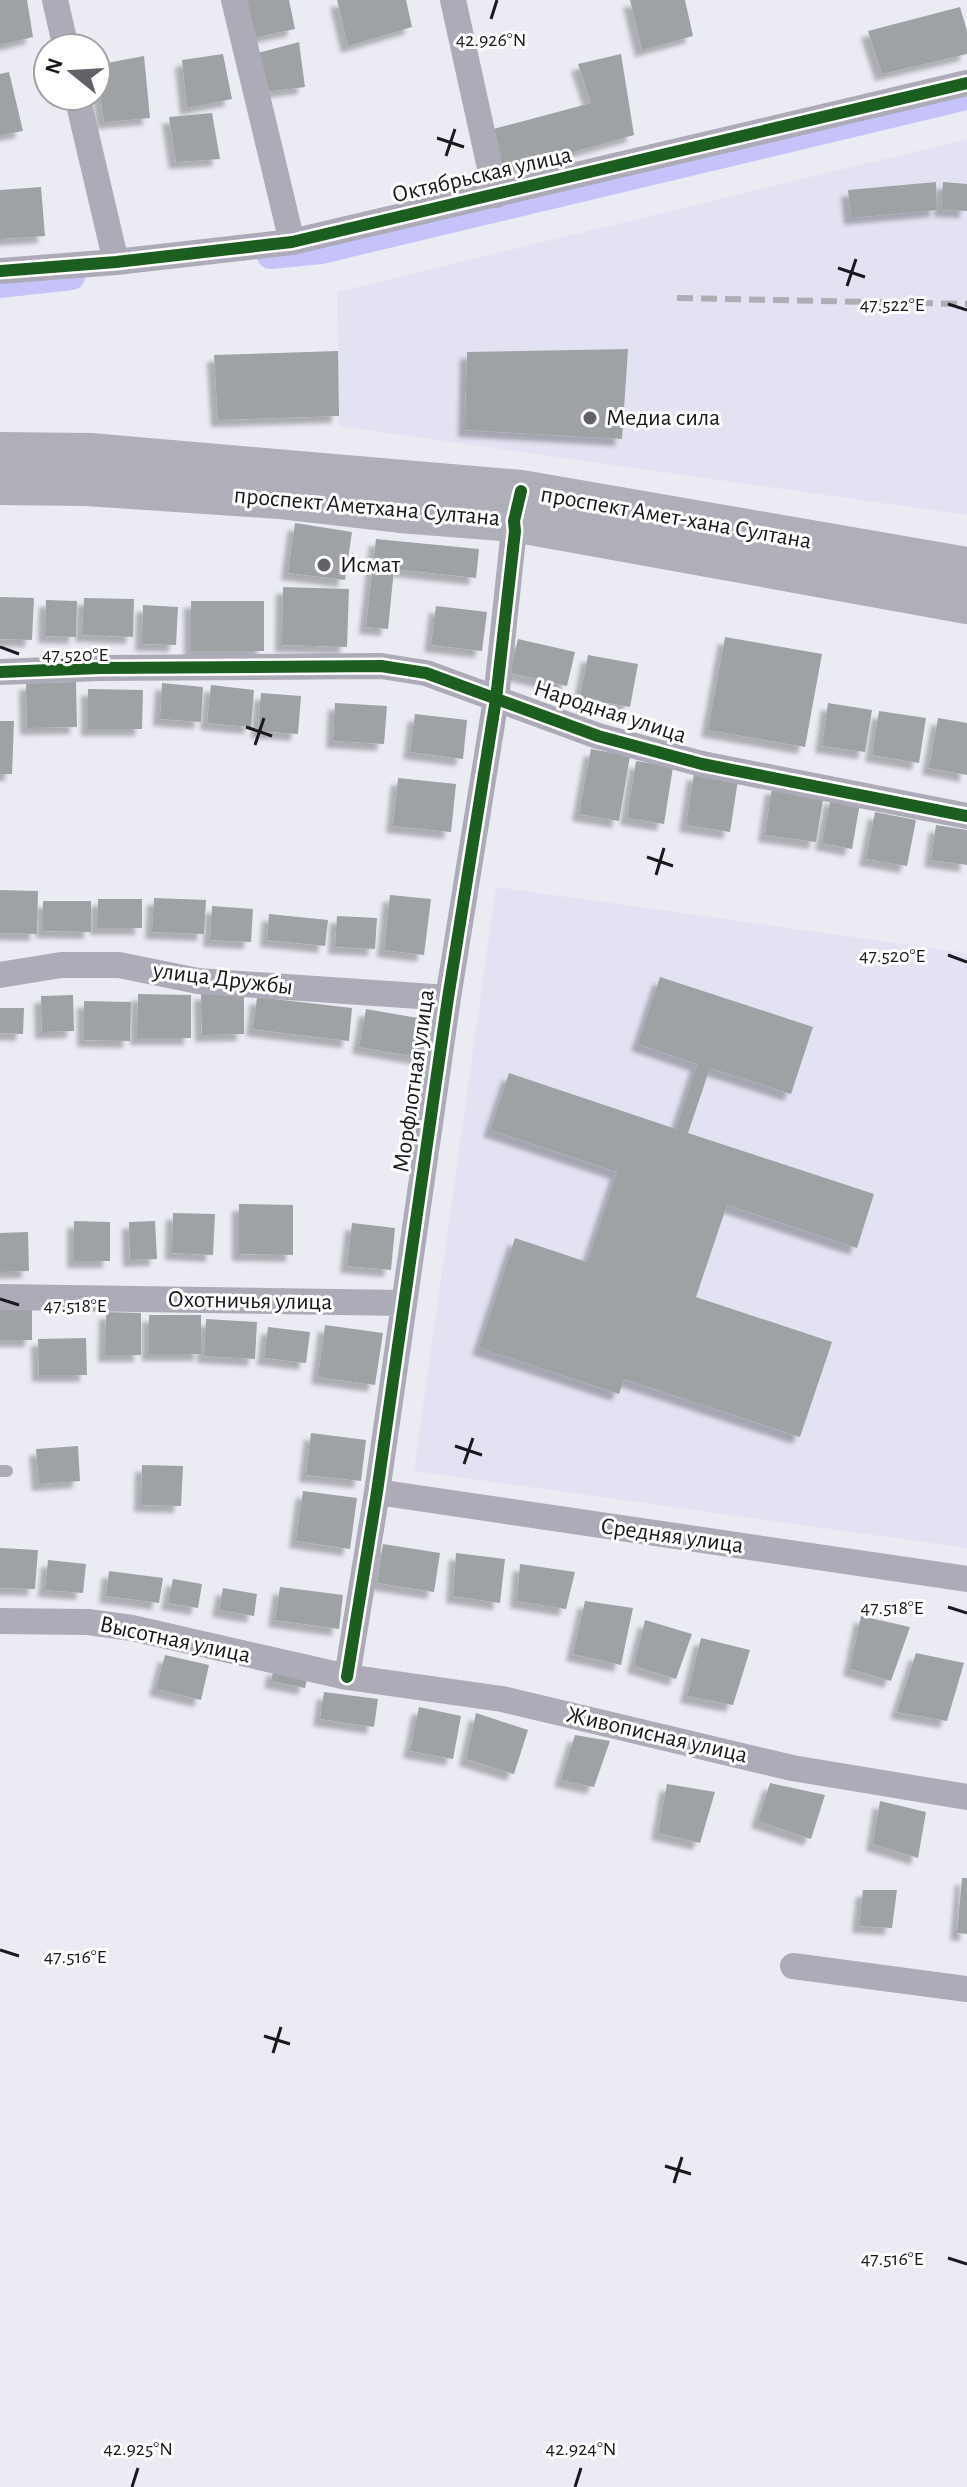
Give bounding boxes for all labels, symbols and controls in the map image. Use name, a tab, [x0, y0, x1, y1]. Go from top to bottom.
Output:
text: 42.926°N	[456, 30, 526, 50]
north arrow	[32, 32, 112, 112]
text: N	[41, 55, 67, 77]
street label: Октябрьская улица	[390, 143, 574, 207]
text: 47.522°E	[860, 295, 925, 315]
place label: Медиа сила	[606, 406, 720, 430]
marker: Медиа сила	[581, 409, 599, 427]
street label: проспект Амет-хана Султана	[539, 482, 813, 554]
street label: проспект Аметхана Султана	[233, 483, 501, 531]
place label: Исмат	[340, 553, 400, 577]
marker: Исмат	[315, 556, 333, 574]
text: 47.520°E	[42, 645, 108, 665]
street label: Народная улица	[531, 676, 689, 748]
text: 47.520°E	[859, 946, 925, 966]
street label: улица Дружбы	[151, 958, 294, 999]
street label: Морфлотная улица	[389, 988, 439, 1174]
street label: Охотничья улица	[167, 1288, 333, 1314]
text: 47.518°E	[44, 1296, 107, 1316]
street label: Средняя улица	[599, 1514, 745, 1558]
text: 47.518°E	[861, 1598, 924, 1618]
street label: Высотная улица	[97, 1612, 253, 1668]
street label: Живописная улица	[564, 1703, 750, 1767]
text: 47.516°E	[44, 1947, 107, 1967]
text: 47.516°E	[861, 2249, 924, 2269]
text: 42.925°N	[103, 2439, 173, 2459]
text: 42.924°N	[546, 2439, 616, 2459]

